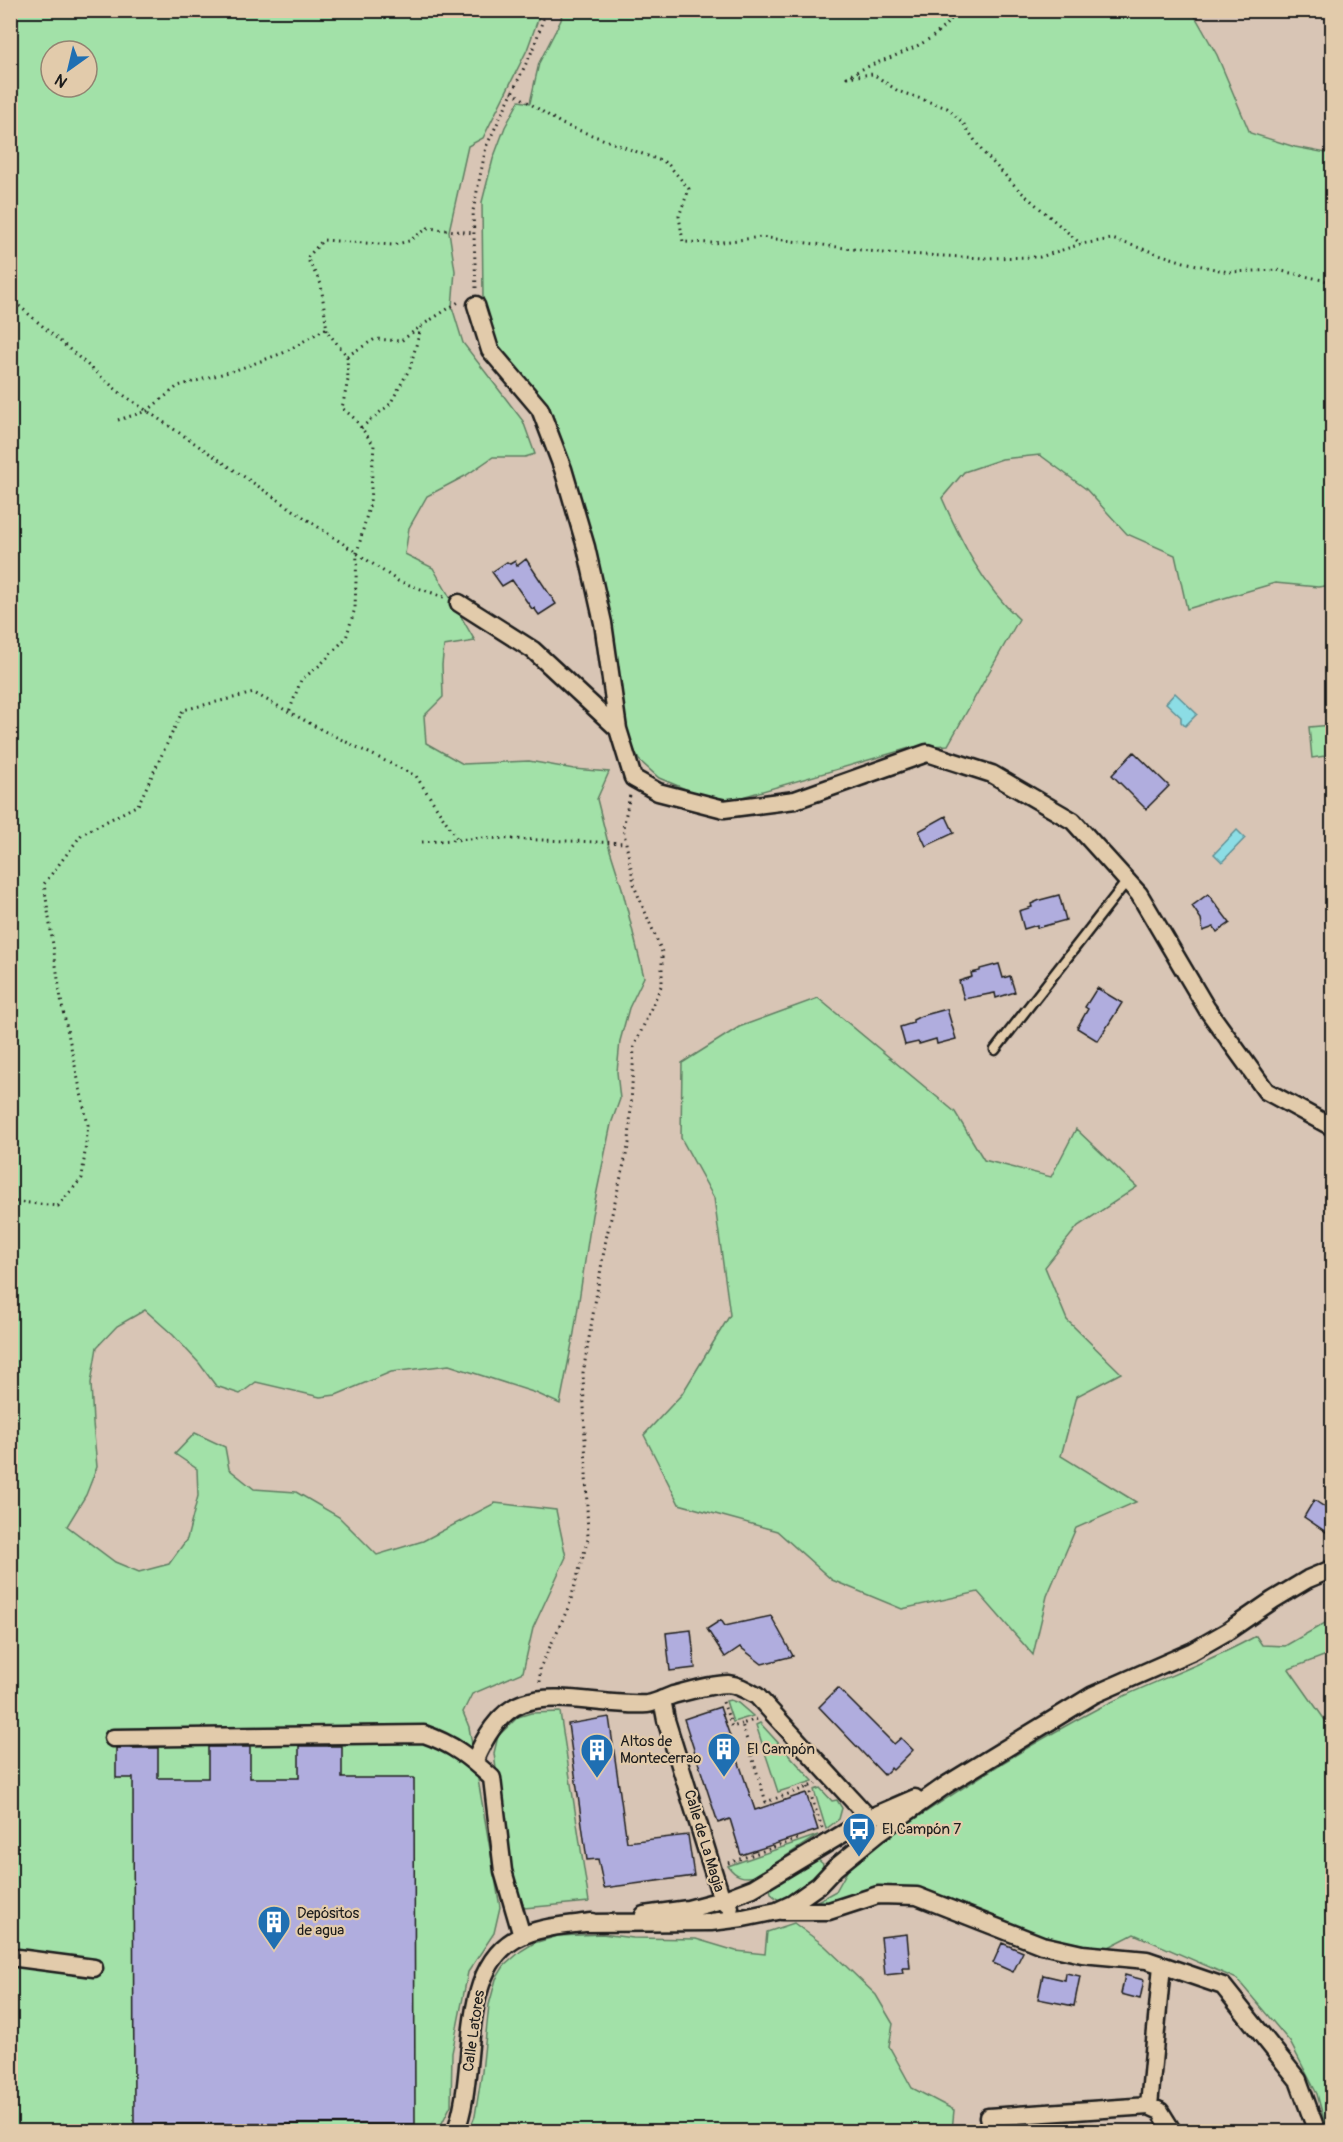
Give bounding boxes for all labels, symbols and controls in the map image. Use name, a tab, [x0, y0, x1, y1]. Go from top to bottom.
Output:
north arrow	[39, 39, 99, 99]
text: N	[51, 69, 71, 92]
building icon: El Campón	[706, 1731, 742, 1778]
building icon: Altos de Montecerrao	[579, 1732, 615, 1779]
place label: Altos de Montecerrao	[620, 1732, 701, 1768]
place label: El Campón	[747, 1740, 815, 1759]
street label: Calle de La Magia	[679, 1788, 729, 1894]
bus stop icon: El Campón 7	[841, 1811, 877, 1858]
place label: El Campón 7	[882, 1820, 961, 1839]
building icon: Depósitos de agua	[256, 1904, 292, 1951]
place label: Depósitos de agua	[297, 1904, 360, 1940]
street label: Calle Latores	[459, 1989, 489, 2073]

